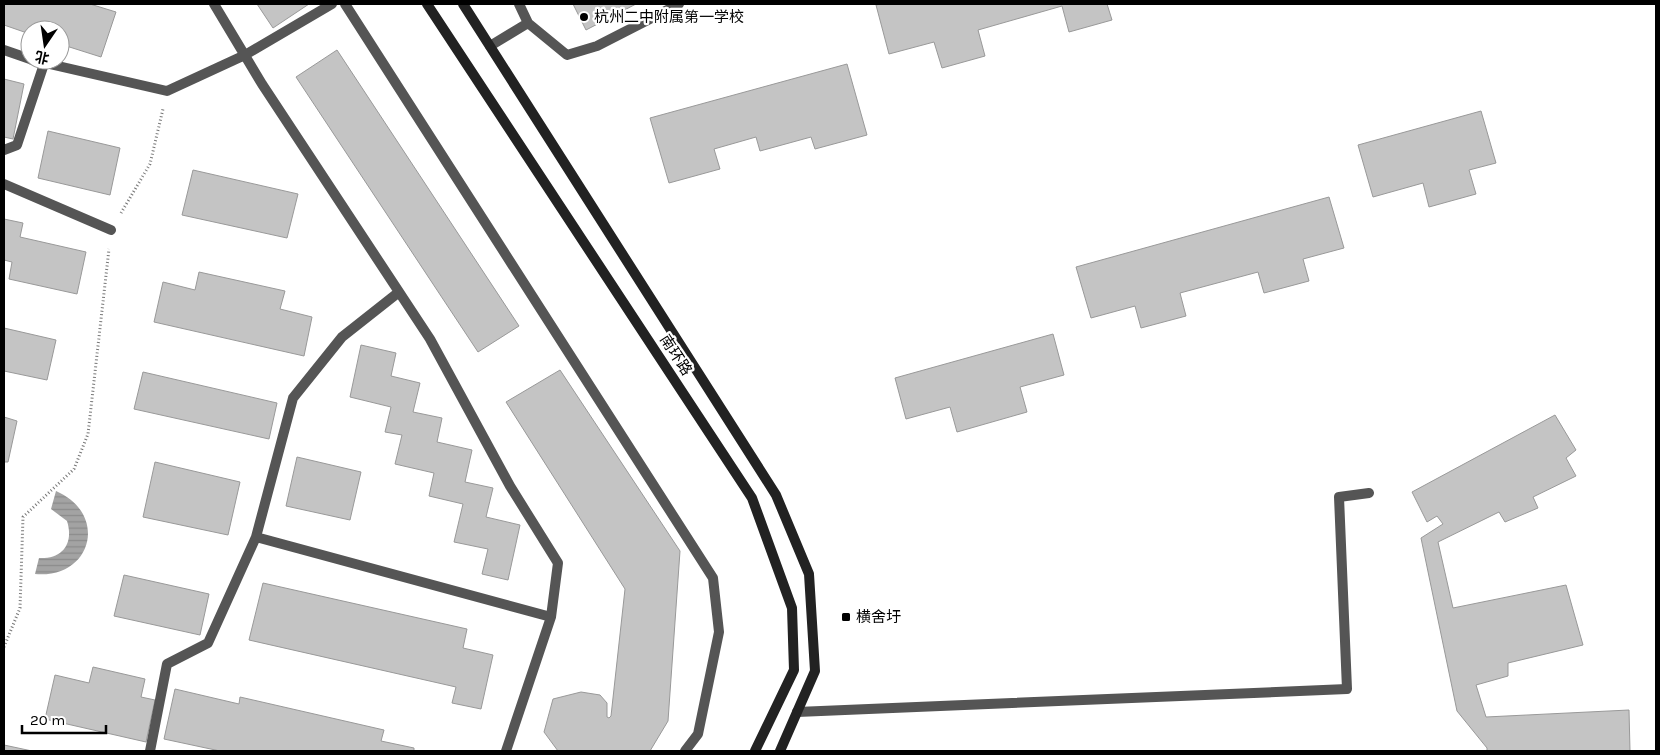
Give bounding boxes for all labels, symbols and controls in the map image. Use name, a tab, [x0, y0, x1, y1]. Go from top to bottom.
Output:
place label: 杭州二中附属第一学校	[594, 8, 744, 26]
marker: 杭州二中附属第一学校	[578, 11, 590, 23]
north arrow	[20, 20, 70, 70]
text: 北	[33, 47, 51, 67]
street label: 南环路	[656, 331, 696, 379]
place label: 横舍圩	[856, 608, 901, 626]
marker: 横舍圩	[840, 611, 852, 623]
scale bar	[22, 702, 106, 734]
text: 20 m	[30, 711, 65, 729]

